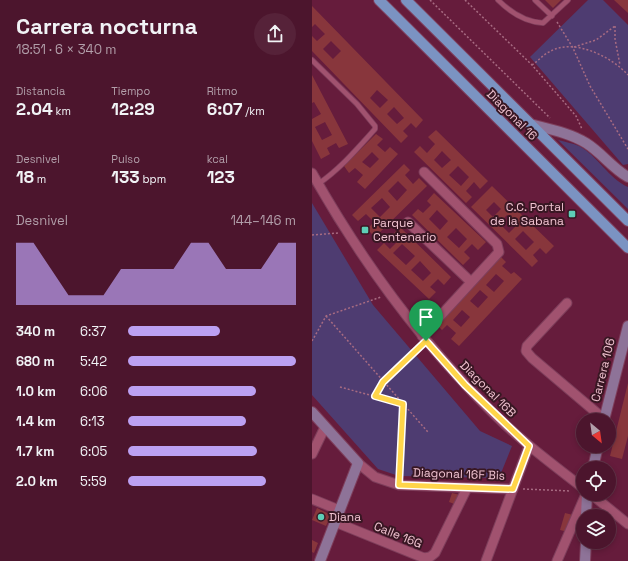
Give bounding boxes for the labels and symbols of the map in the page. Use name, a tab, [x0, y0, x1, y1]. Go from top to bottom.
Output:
street label: Diagonal 16	[483, 86, 541, 144]
place label: C.C. Portal de la Sabana	[490, 199, 564, 229]
marker: C.C. Portal de la Sabana	[567, 209, 577, 219]
place label: Parque Centenario	[373, 215, 437, 245]
marker: Parque Centenario	[360, 225, 370, 235]
pin	[409, 300, 443, 341]
street label: Carrera 106	[587, 337, 619, 403]
street label: Diagonal 16B	[456, 357, 520, 421]
north arrow	[576, 413, 616, 453]
street label: Diagonal 16F Bis	[413, 464, 505, 484]
place label: Diana	[329, 509, 361, 525]
marker: Diana	[316, 512, 326, 522]
street label: Calle 16G	[371, 518, 425, 552]

